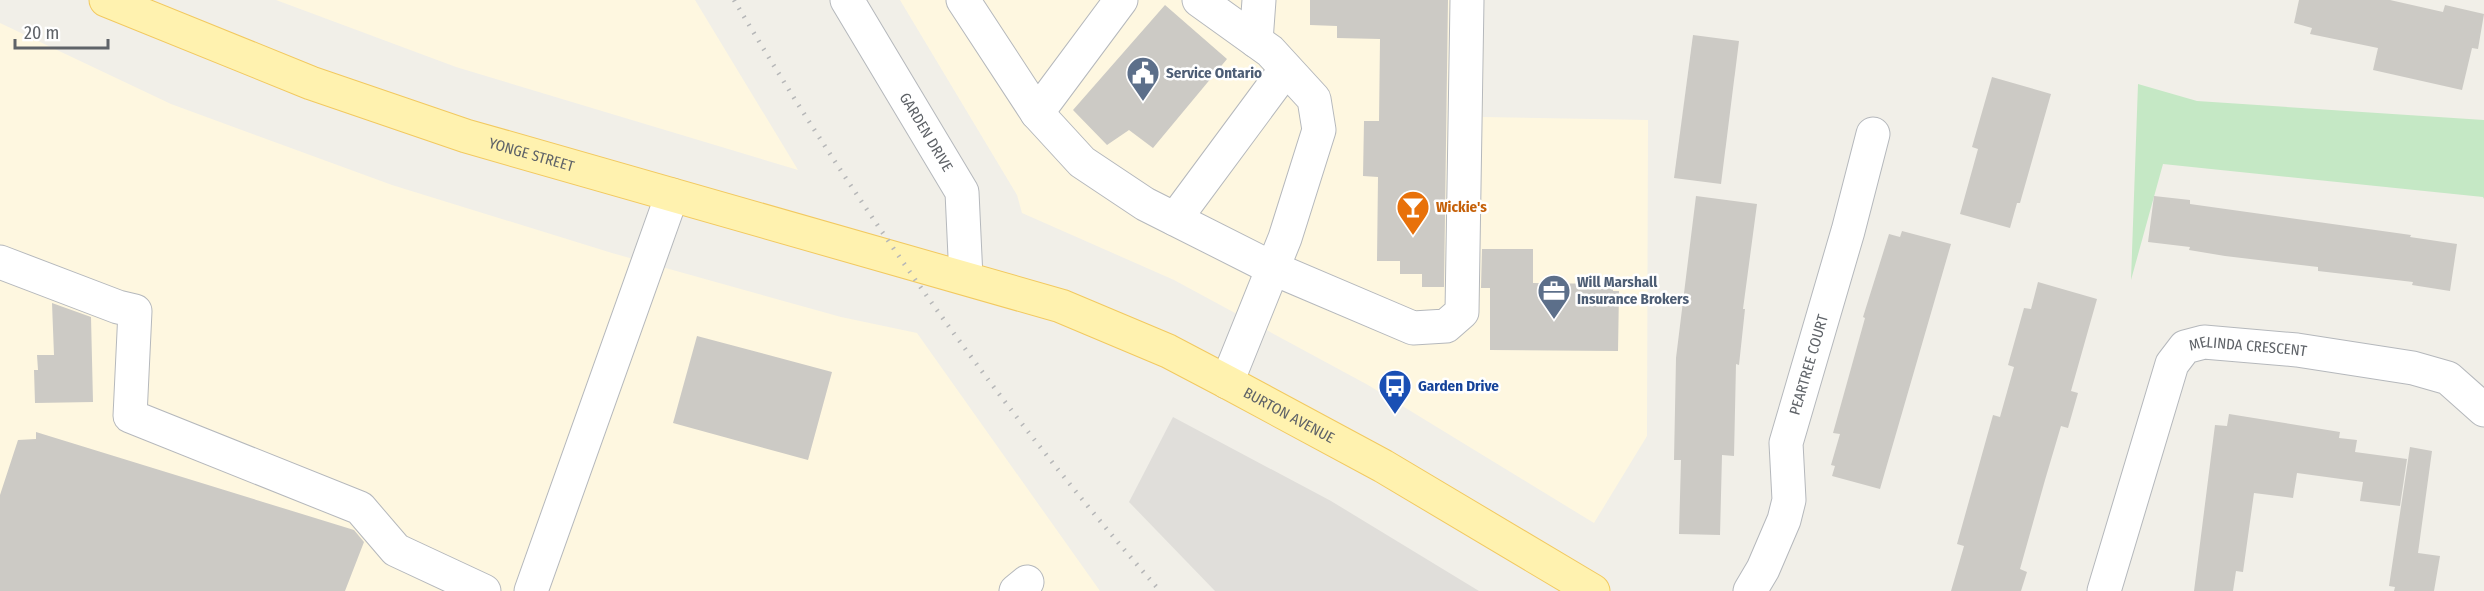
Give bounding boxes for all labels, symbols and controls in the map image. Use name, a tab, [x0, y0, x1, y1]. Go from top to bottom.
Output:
scale bar	[15, 12, 108, 50]
text: 20 m	[24, 22, 59, 44]
public building icon: Service Ontario	[1125, 55, 1161, 102]
place label: Service Ontario	[1166, 64, 1262, 82]
street label: GARDEN DRIVE	[896, 89, 957, 175]
street label: YONGE STREET	[487, 134, 576, 175]
bar icon: Wickie's	[1395, 189, 1431, 236]
place label: Wickie's	[1436, 198, 1487, 216]
office icon: Will Marshall Insurance Brokers	[1536, 273, 1572, 320]
place label: Will Marshall Insurance Brokers	[1577, 273, 1689, 308]
street label: PEARTREE COURT	[1786, 312, 1832, 417]
street label: MELINDA CRESCENT	[2187, 333, 2308, 360]
bus stop icon: Garden Drive	[1377, 368, 1413, 415]
place label: Garden Drive	[1418, 377, 1499, 395]
street label: BURTON AVENUE	[1240, 384, 1338, 447]

